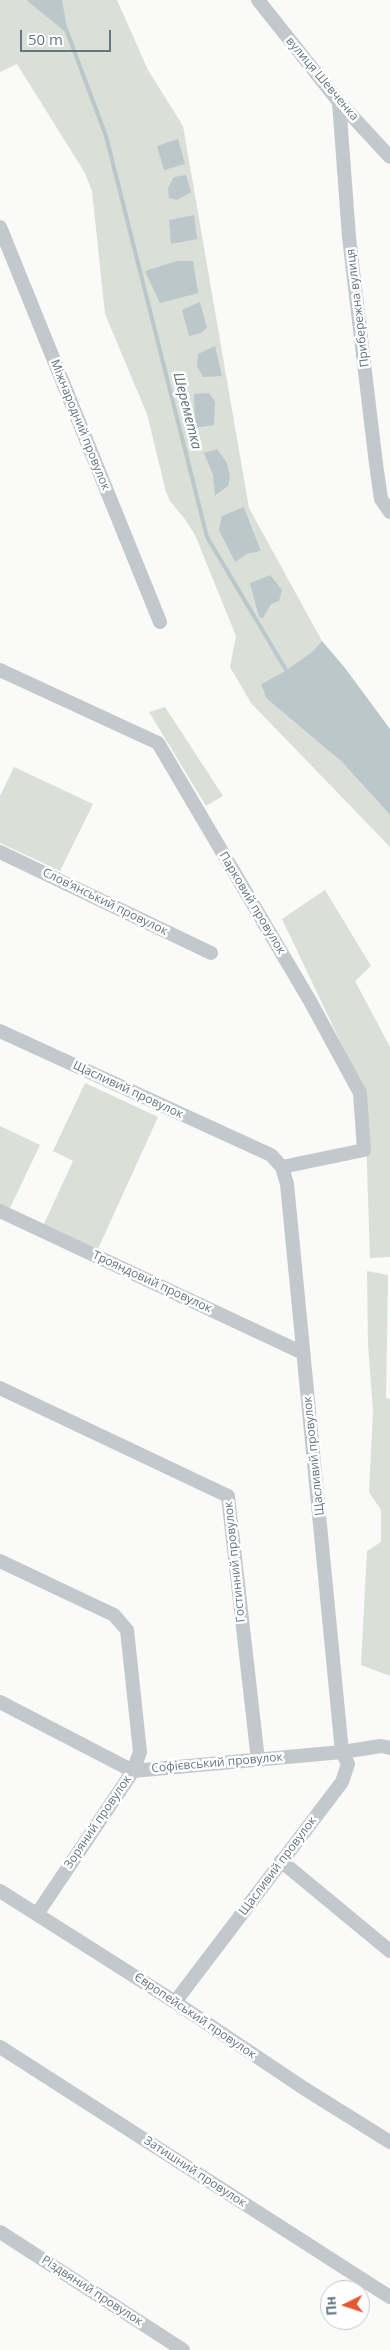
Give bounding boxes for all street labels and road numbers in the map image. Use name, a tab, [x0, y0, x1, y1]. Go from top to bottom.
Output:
street label: вулиця Шевченка	[283, 34, 361, 124]
street label: Прибережна вулиця	[344, 248, 372, 368]
street label: Міжнародний провулок	[47, 358, 113, 492]
street label: Парковий провулок	[216, 849, 288, 957]
street label: Словʼянський провулок	[40, 865, 170, 939]
street label: Щасливий провулок	[71, 1058, 185, 1122]
street label: Трояндовий провулок	[90, 1248, 214, 1316]
street label: Щасливий провулок	[301, 1396, 327, 1516]
street label: Гостинний провулок	[222, 1501, 248, 1623]
street label: Софієвський провулок	[151, 1750, 283, 1776]
street label: Зоряний провулок	[61, 1773, 135, 1871]
street label: Щасливий провулок	[236, 1814, 320, 1918]
street label: Європейський провулок	[131, 1970, 259, 2062]
street label: Затишний провулок	[141, 2134, 249, 2210]
street label: Різдвяний провулок	[39, 2253, 145, 2329]

